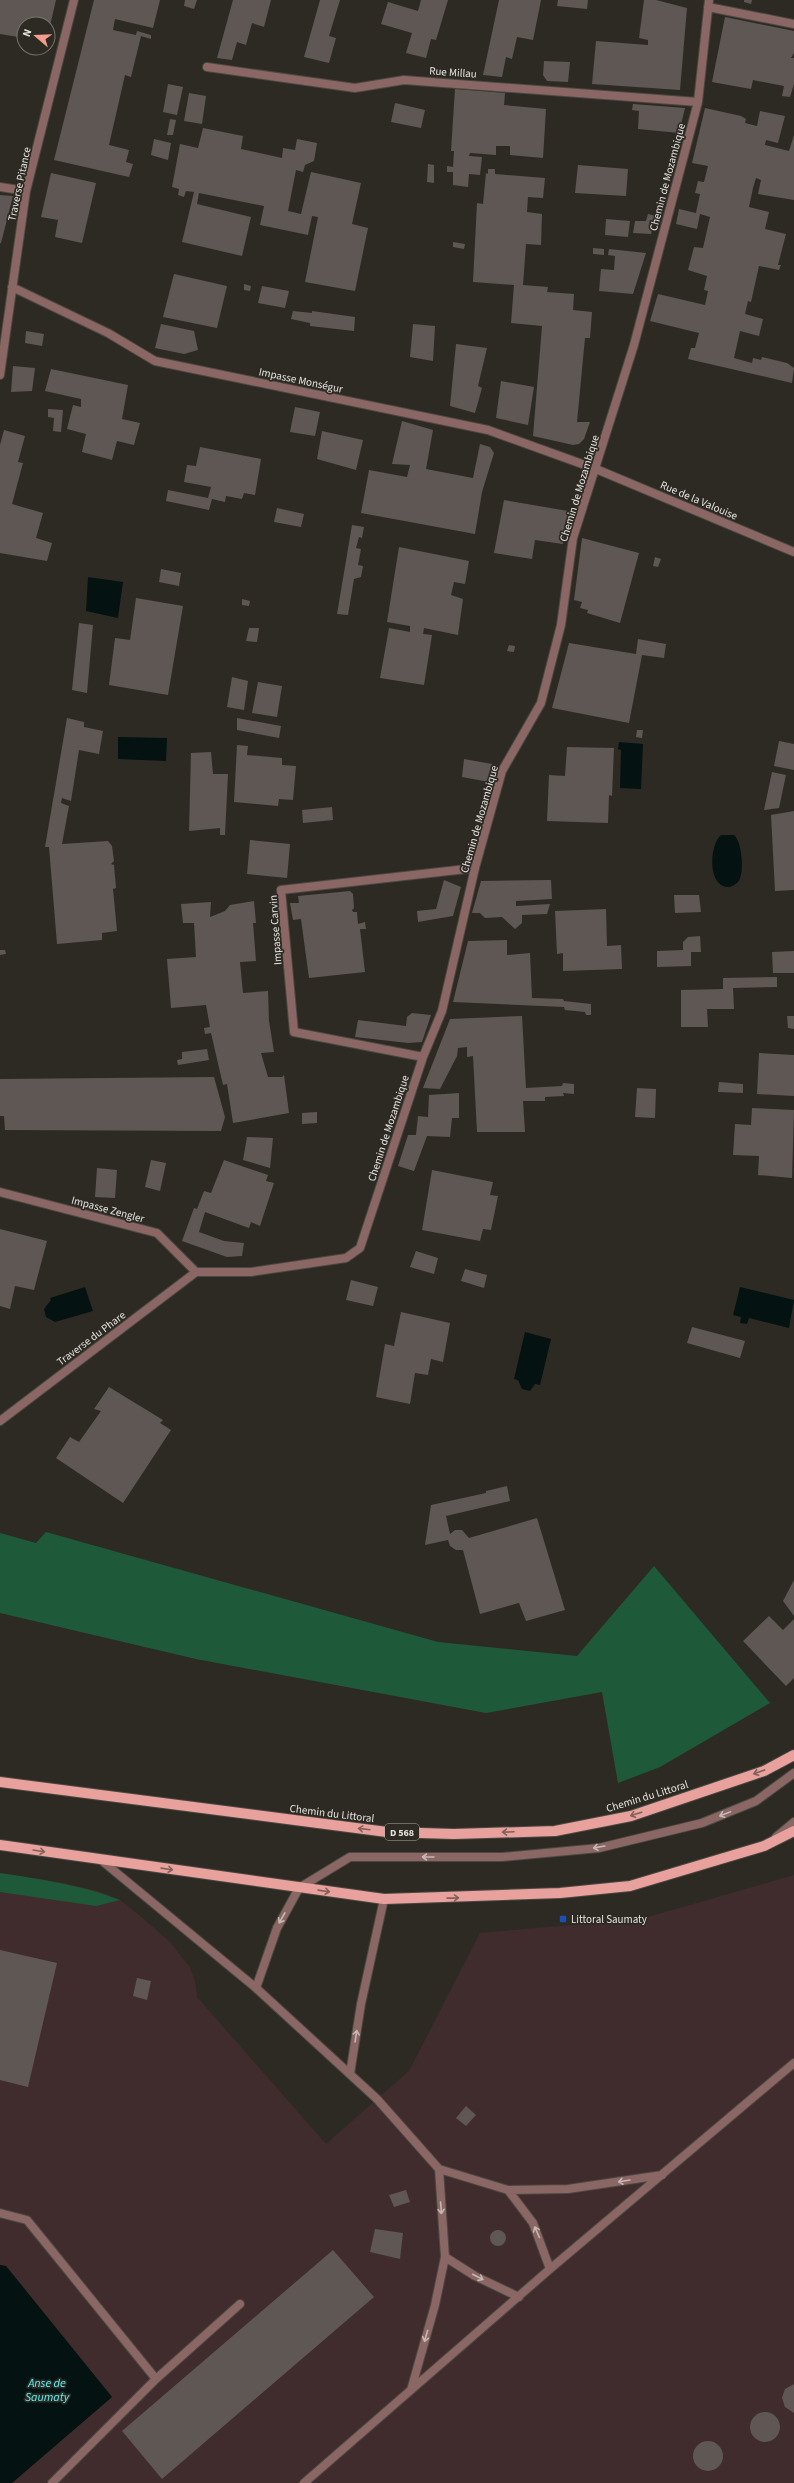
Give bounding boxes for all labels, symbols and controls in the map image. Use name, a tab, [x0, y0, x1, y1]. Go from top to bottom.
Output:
north arrow	[16, 16, 56, 56]
text: N	[19, 27, 35, 39]
street label: Rue Millau	[429, 63, 477, 82]
street label: Chemin de Mozambique	[646, 121, 689, 233]
street label: Traverse Pitance	[4, 145, 35, 222]
street label: Impasse Monségur	[257, 364, 345, 397]
street label: Chemin de Mozambique	[556, 432, 603, 543]
street label: Rue de la Valouise	[658, 477, 740, 524]
street label: Chemin de Mozambique	[457, 763, 502, 874]
street label: Impasse Carvin	[266, 894, 285, 965]
street label: Chemin de Mozambique	[364, 1073, 413, 1183]
street label: Impasse Zengler	[70, 1193, 146, 1227]
street label: Traverse du Phare	[54, 1307, 129, 1369]
one-way arrow	[754, 1769, 766, 1777]
street label: Chemin du Littoral	[604, 1777, 690, 1816]
street label: Chemin du Littoral	[289, 1801, 375, 1826]
one-way arrow	[719, 1810, 731, 1818]
one-way arrow	[630, 1811, 643, 1818]
road number: D 568	[385, 1824, 419, 1840]
one-way arrow	[358, 1825, 371, 1833]
one-way arrow	[502, 1829, 515, 1836]
one-way arrow	[593, 1843, 606, 1851]
one-way arrow	[32, 1847, 45, 1855]
one-way arrow	[422, 1853, 435, 1861]
one-way arrow	[160, 1865, 173, 1873]
one-way arrow	[317, 1887, 330, 1895]
one-way arrow	[446, 1894, 459, 1902]
one-way arrow	[278, 1912, 286, 1924]
place label: Littoral Saumaty	[571, 1912, 647, 1927]
marker: Littoral Saumaty	[558, 1914, 568, 1924]
one-way arrow	[352, 2030, 360, 2043]
one-way arrow	[618, 2177, 631, 2185]
one-way arrow	[438, 2201, 445, 2214]
one-way arrow	[533, 2226, 540, 2238]
one-way arrow	[472, 2274, 484, 2281]
one-way arrow	[422, 2329, 429, 2342]
water label: Anse de Saumaty	[25, 2375, 70, 2406]

